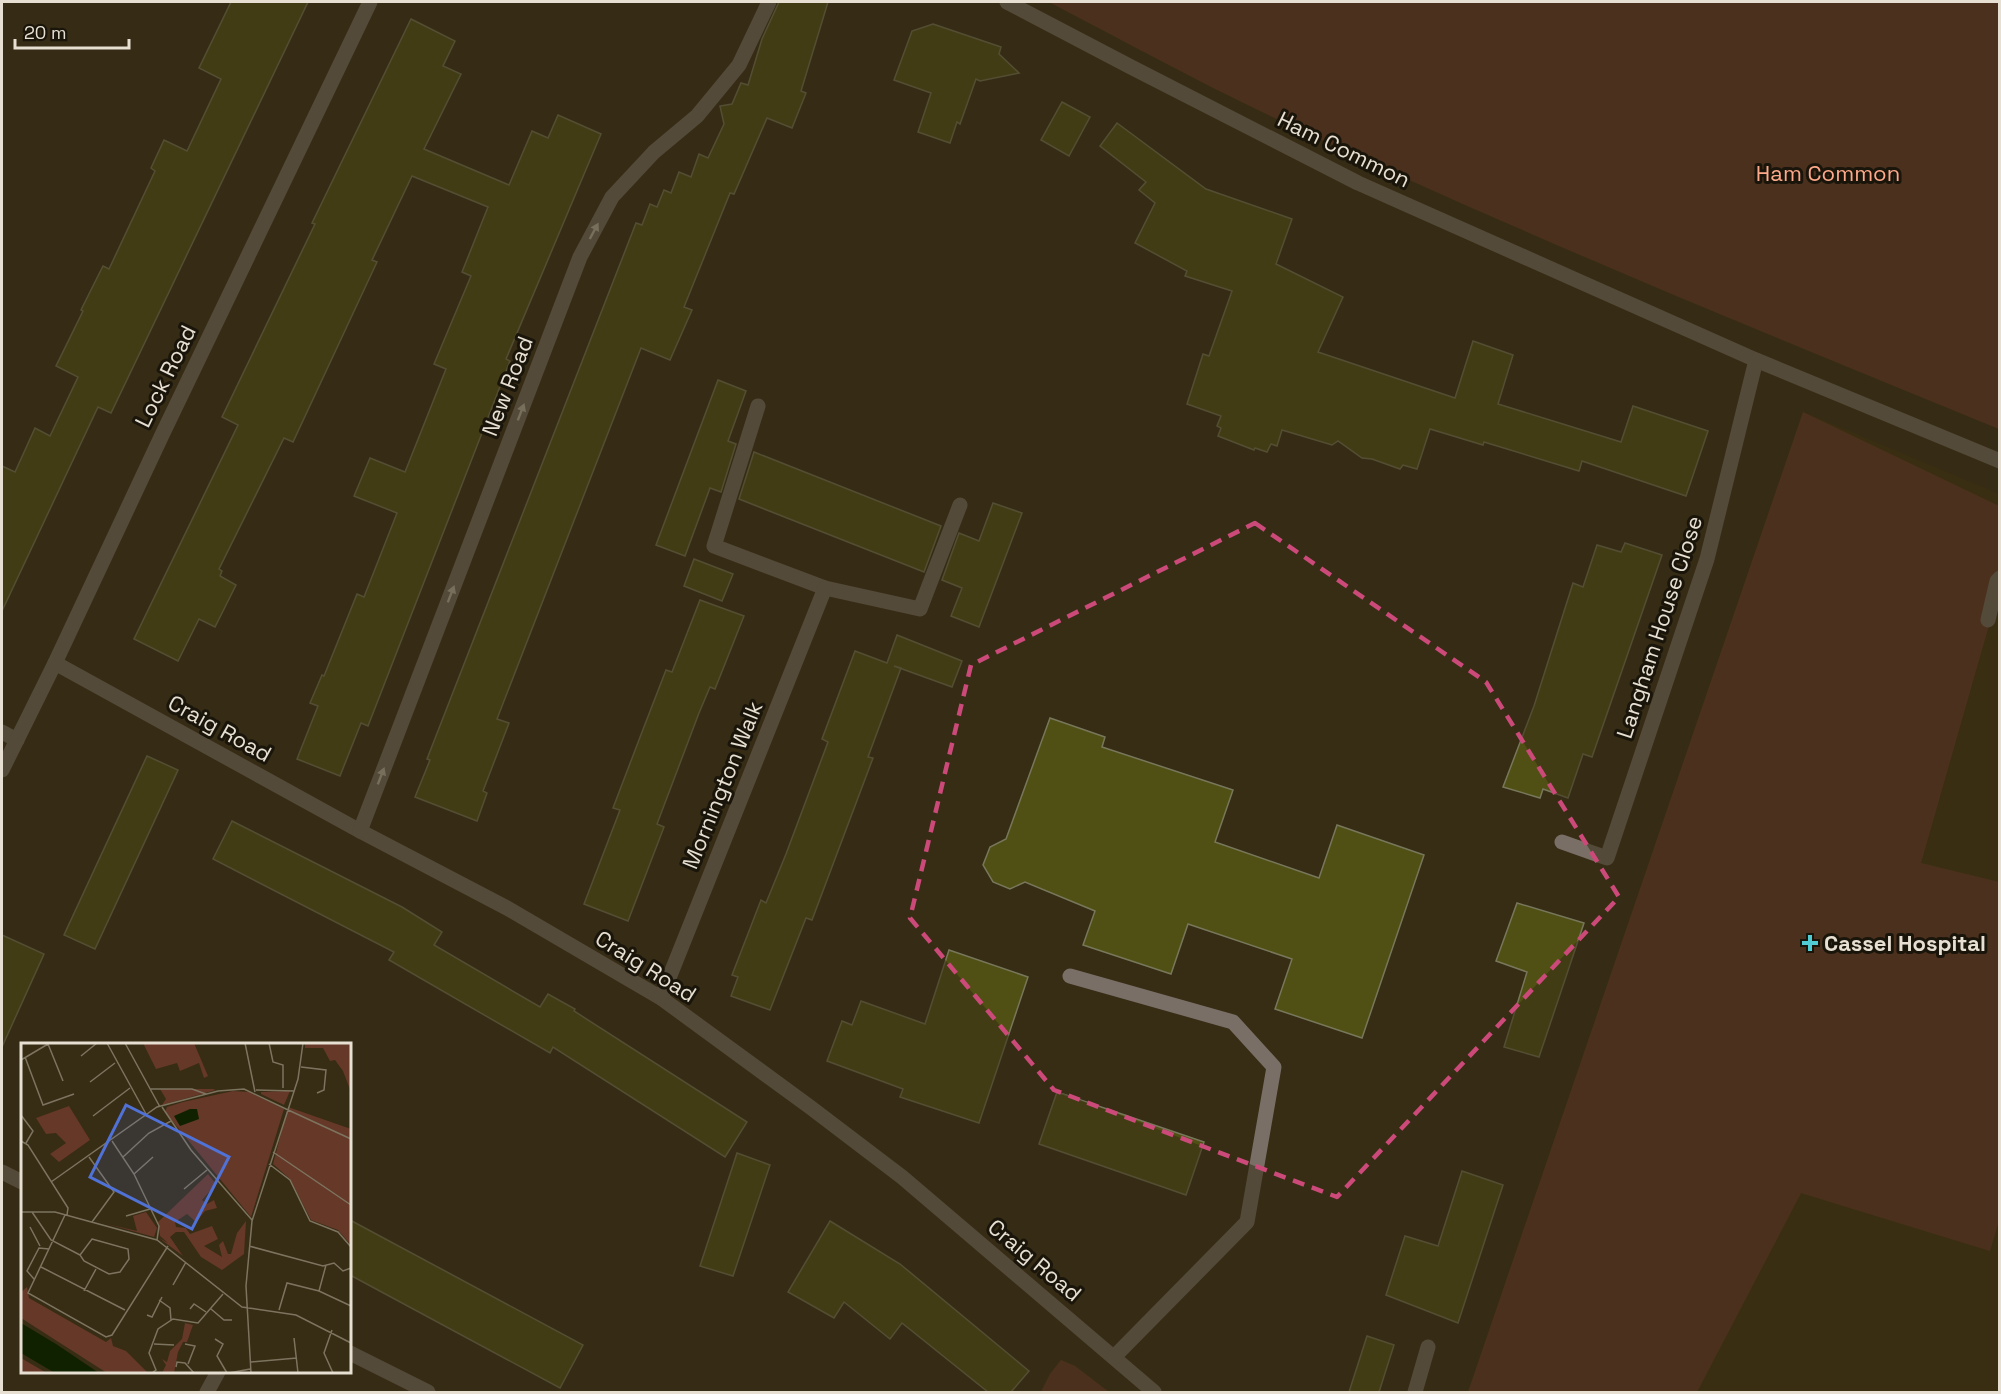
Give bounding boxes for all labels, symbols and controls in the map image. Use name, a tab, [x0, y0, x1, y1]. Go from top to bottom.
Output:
scale bar	[15, 12, 129, 50]
text: 20 m	[24, 21, 67, 44]
street label: Ham Common	[1273, 105, 1415, 193]
park label: Ham Common	[1756, 159, 1900, 187]
one-way arrow	[589, 223, 598, 240]
street label: Lock Road	[128, 320, 202, 432]
street label: New Road	[475, 332, 539, 440]
one-way arrow	[516, 403, 526, 421]
street label: Langham House Close	[1610, 512, 1708, 742]
one-way arrow	[447, 585, 456, 603]
street label: Craig Road	[163, 688, 277, 768]
street label: Mornington Walk	[676, 697, 768, 873]
one-way arrow	[377, 767, 386, 785]
street label: Craig Road	[590, 924, 702, 1008]
place label: Cassel Hospital	[1824, 929, 1986, 957]
marker: Cassel Hospital	[1801, 934, 1819, 952]
inset map	[21, 1043, 351, 1373]
street label: Craig Road	[982, 1213, 1088, 1307]

